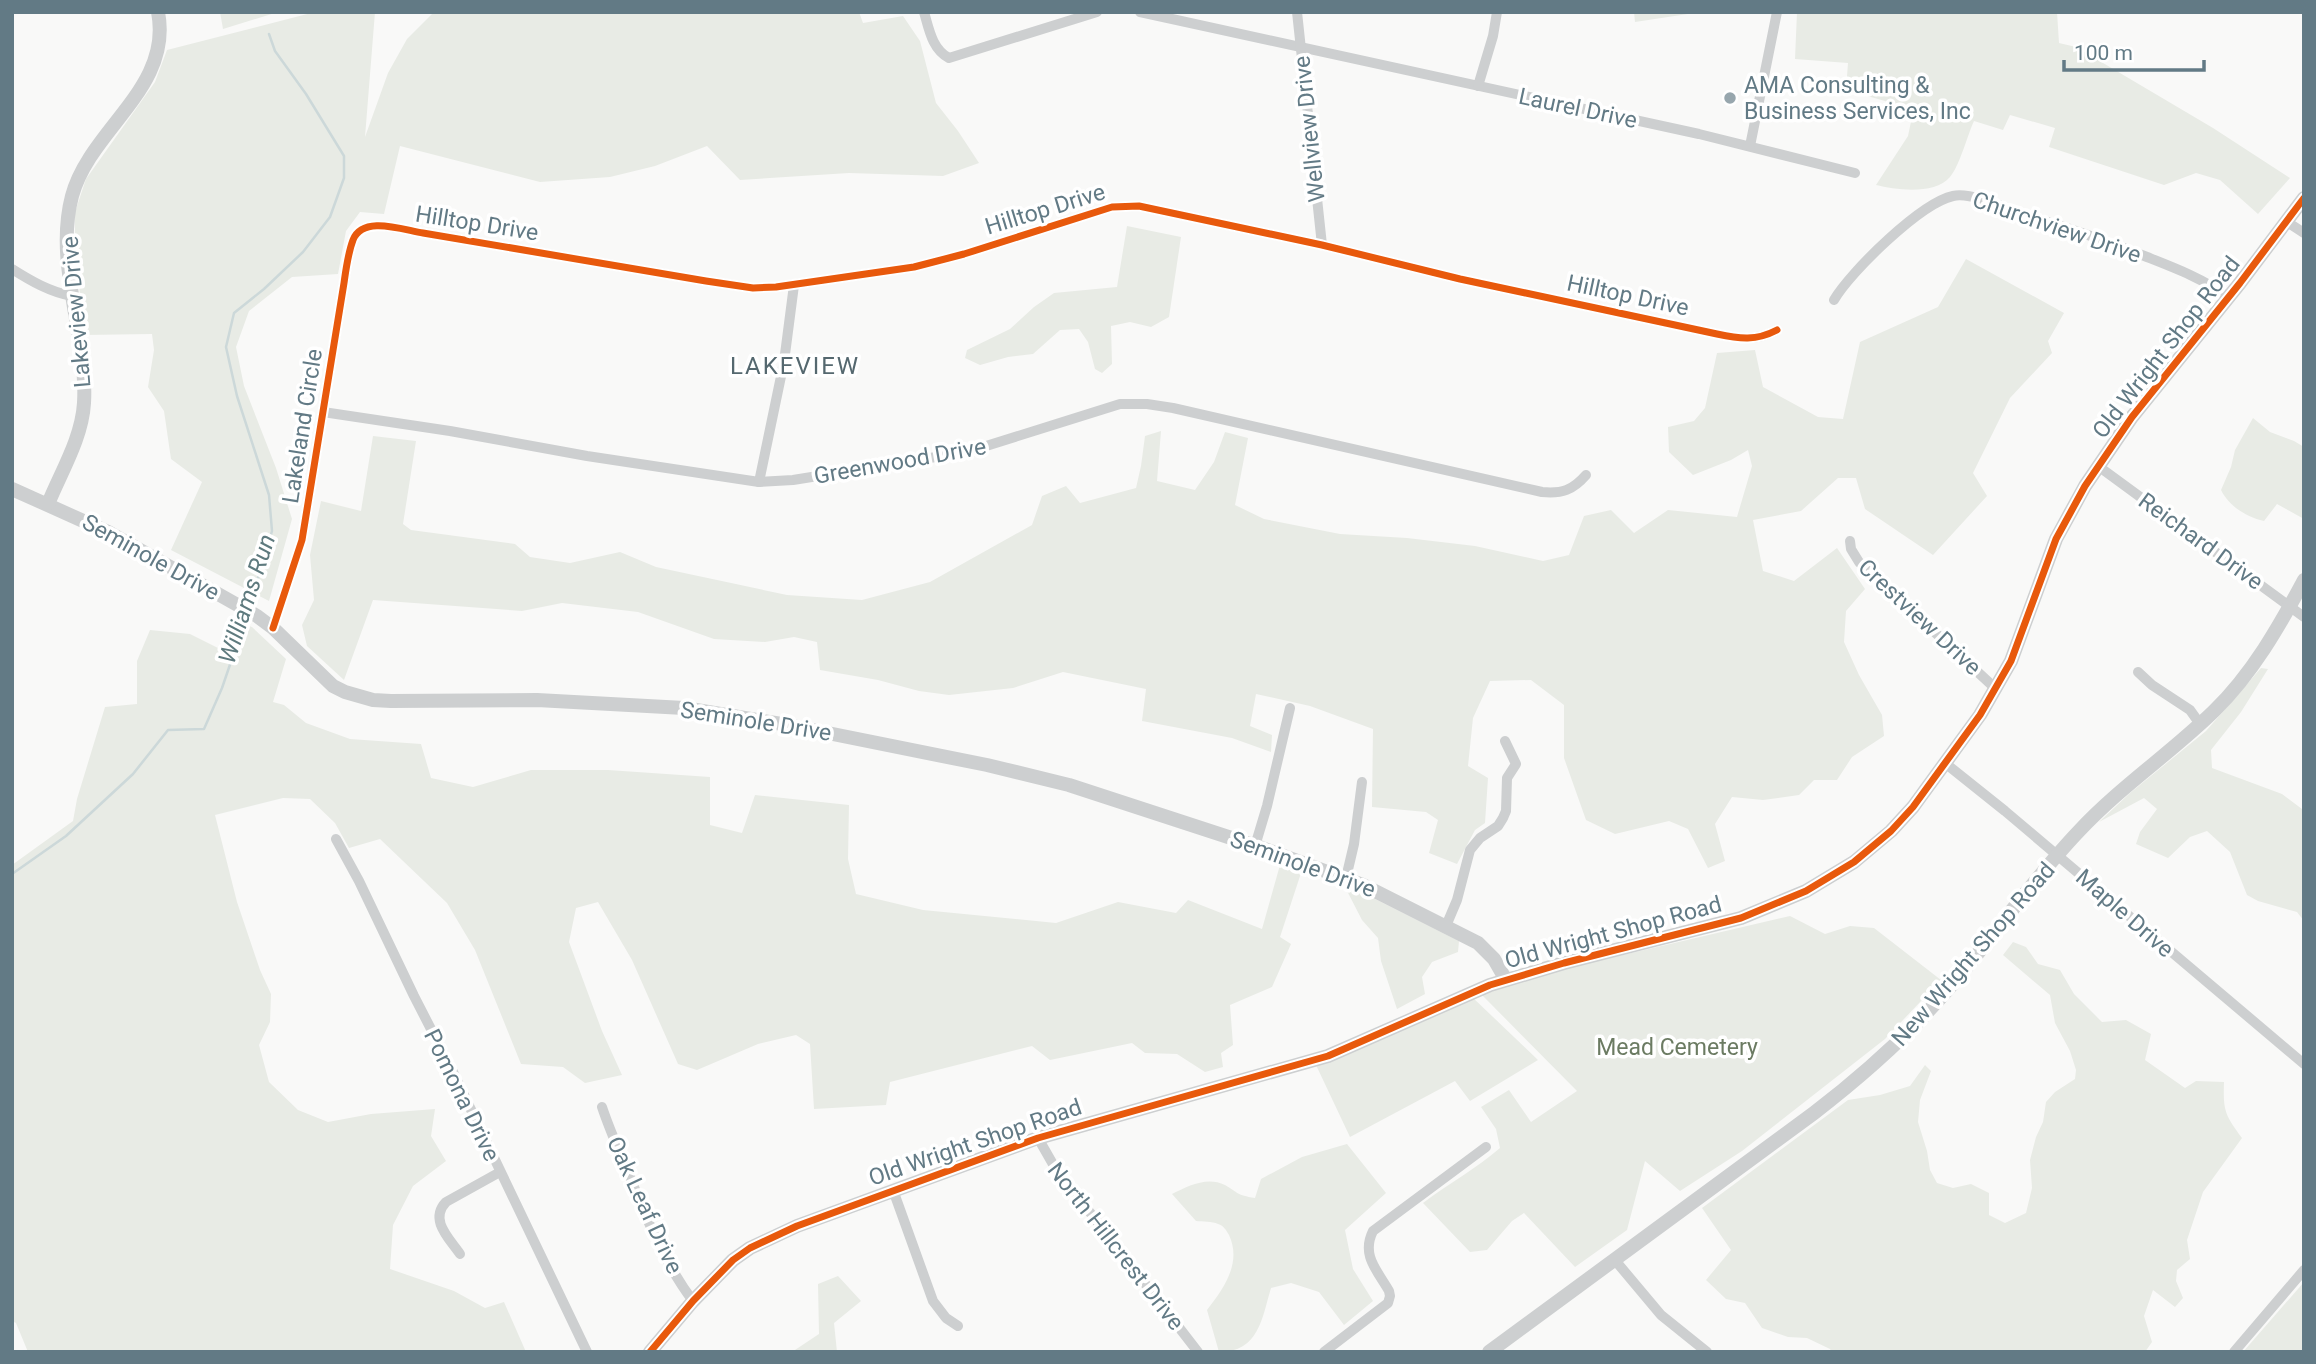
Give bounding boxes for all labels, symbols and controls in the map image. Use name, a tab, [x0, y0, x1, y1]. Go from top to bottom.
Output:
scale bar	[2064, 28, 2204, 72]
text: 100 m	[2074, 41, 2133, 65]
street label: Wellview Drive	[1288, 54, 1331, 203]
place label: AMA Consulting & Business Services, Inc	[1744, 72, 1971, 125]
street label: Laurel Drive	[1516, 83, 1640, 134]
marker: AMA Consulting & Business Services, Inc	[1722, 90, 1738, 106]
street label: Hilltop Drive	[982, 178, 1108, 241]
street label: Churchview Drive	[1969, 186, 2145, 269]
street label: Hilltop Drive	[414, 200, 540, 247]
street label: Lakeview Drive	[56, 235, 97, 389]
street label: Old Wright Shop Road	[2087, 251, 2246, 444]
street label: Hilltop Drive	[1564, 269, 1691, 322]
street label: Lakeland Circle	[277, 347, 328, 505]
district label: LAKEVIEW	[730, 352, 860, 380]
street label: Greenwood Drive	[812, 433, 988, 490]
street label: Reichard Drive	[2133, 487, 2268, 596]
street label: Seminole Drive	[77, 509, 224, 606]
water label: Williams Run	[213, 531, 281, 667]
street label: Crestview Drive	[1853, 554, 1987, 681]
street label: Seminole Drive	[678, 696, 833, 747]
street label: Seminole Drive	[1227, 826, 1379, 903]
street label: New Wright Shop Road	[1886, 857, 2061, 1052]
street label: Maple Drive	[2070, 864, 2179, 963]
street label: Old Wright Shop Road	[1502, 891, 1724, 974]
street label: Pomona Drive	[418, 1025, 505, 1166]
park label: Mead Cemetery	[1596, 1034, 1758, 1061]
street label: Old Wright Shop Road	[865, 1093, 1085, 1192]
street label: Oak Leaf Drive	[601, 1132, 688, 1278]
street label: North Hillcrest Drive	[1042, 1157, 1190, 1336]

